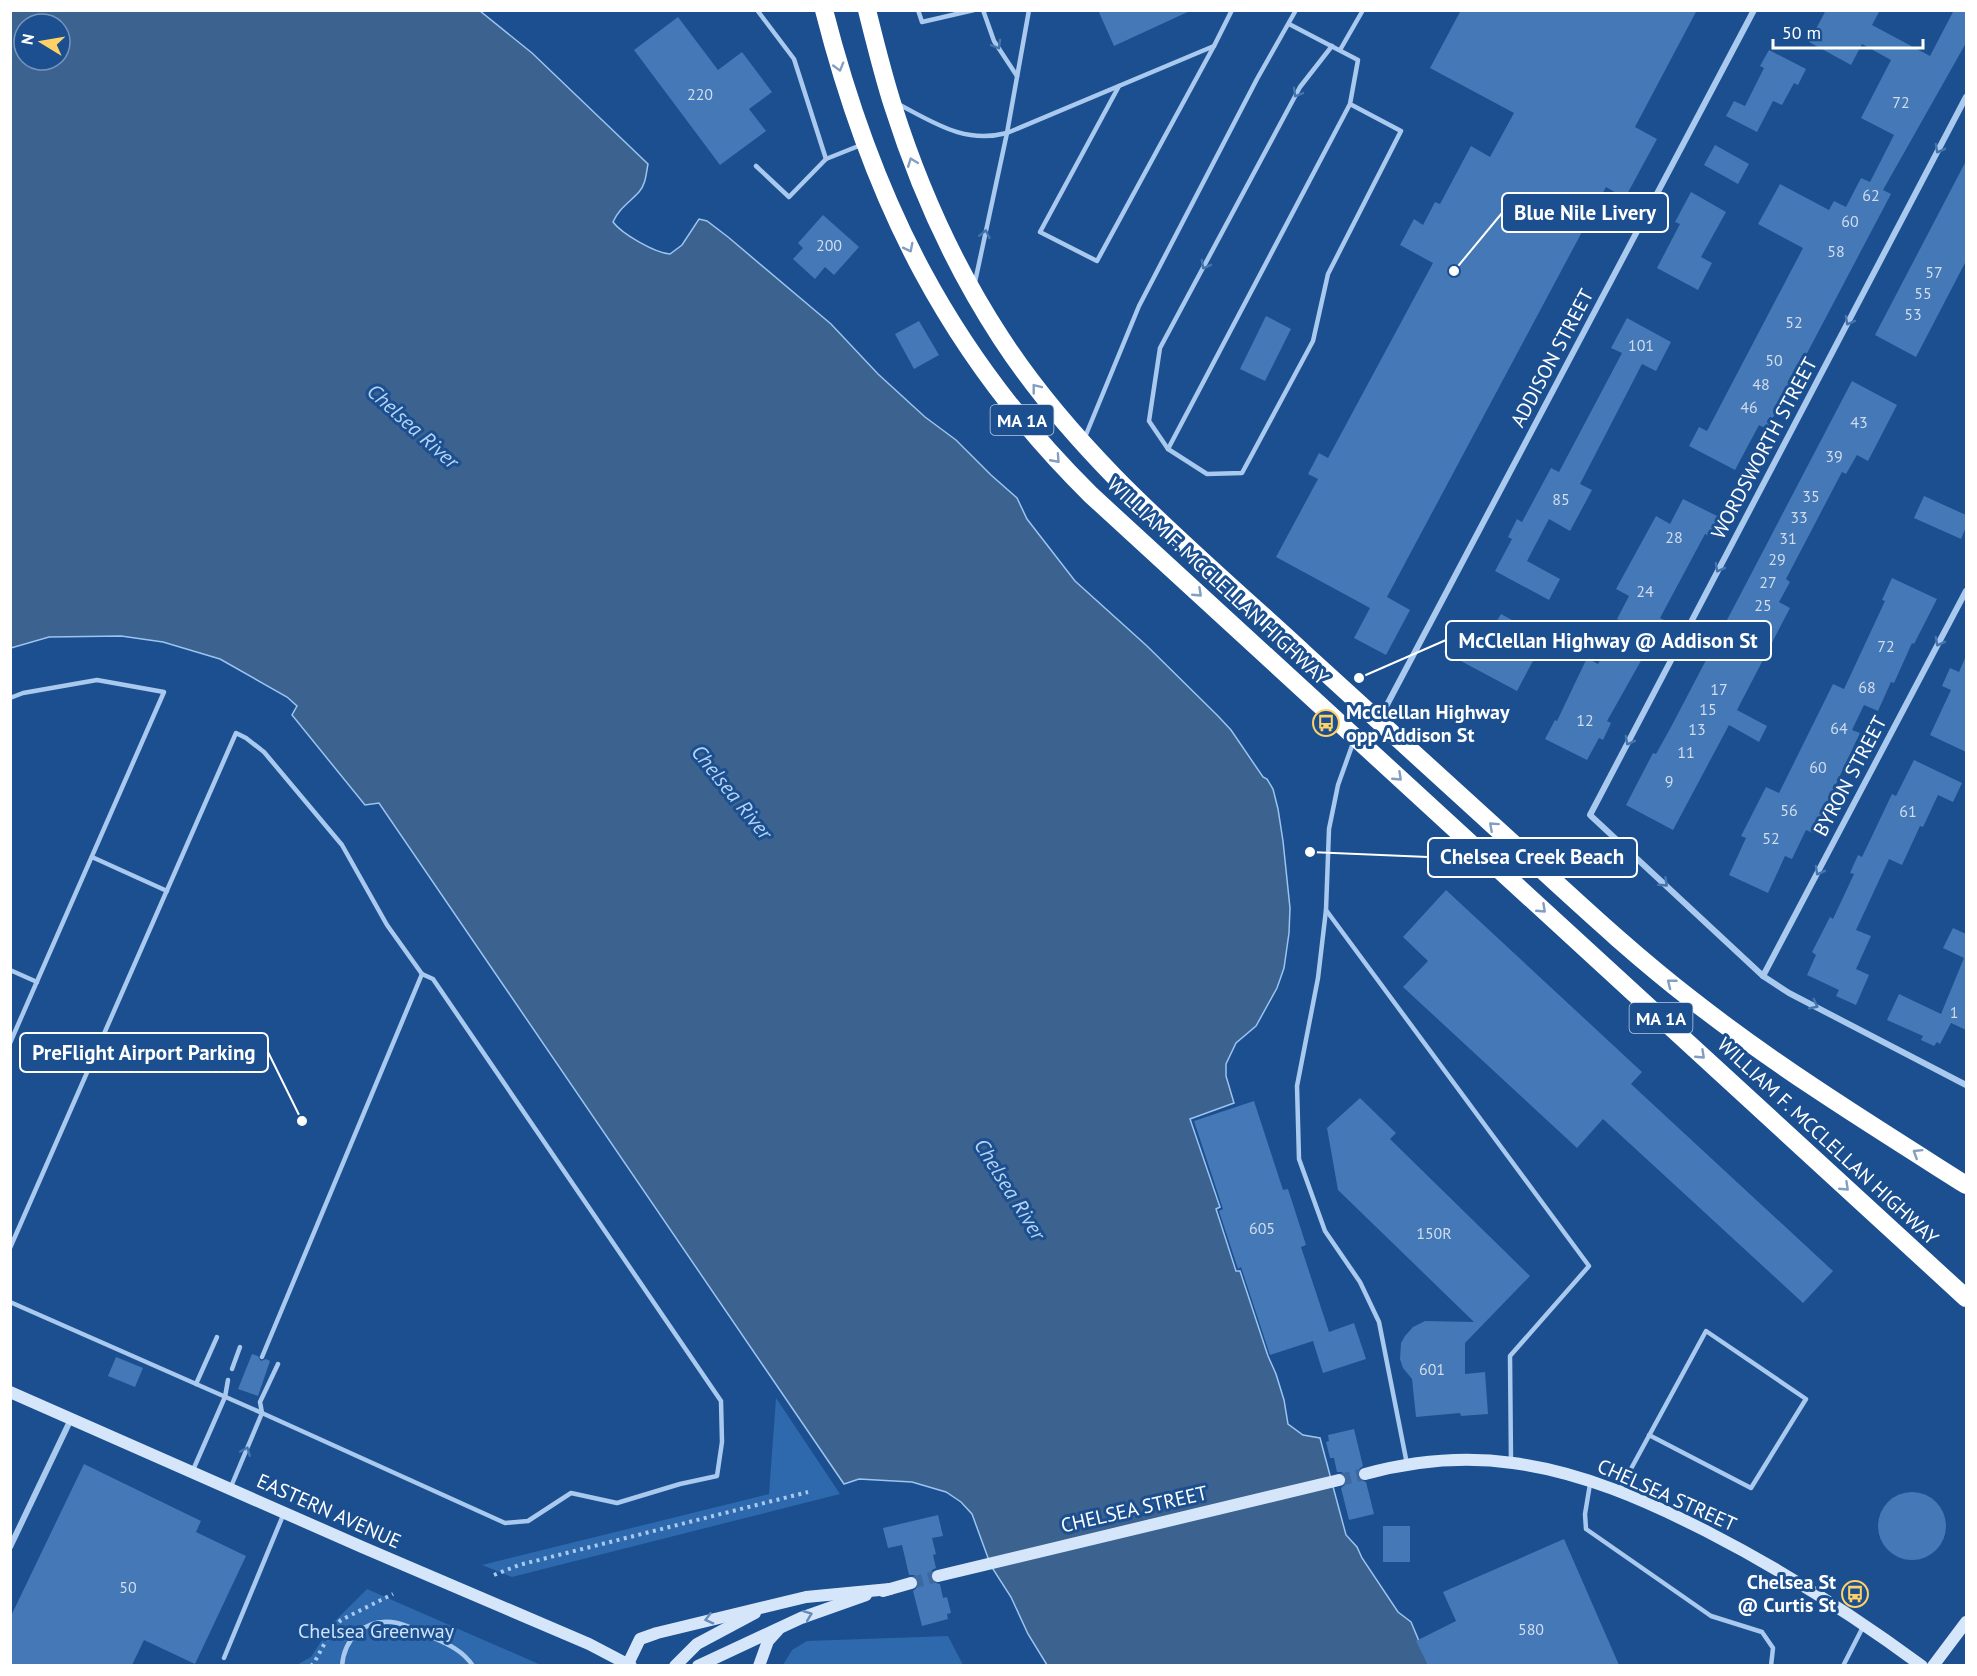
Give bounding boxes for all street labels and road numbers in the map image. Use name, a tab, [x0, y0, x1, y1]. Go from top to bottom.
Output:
street label: ADDISON STREET	[1505, 284, 1599, 432]
street label: WORDSWORTH STREET	[1705, 353, 1823, 543]
road number: MA 1A	[990, 405, 1054, 435]
street label: WILLIAM F. MCCLELLAN HIGHWAY	[1102, 472, 1335, 691]
street label: BYRON STREET	[1807, 711, 1893, 841]
road number: MA 1A	[1630, 1003, 1692, 1033]
street label: WILLIAM F. MCCLELLAN HIGHWAY	[1712, 1032, 1945, 1251]
street label: CHELSEA STREET	[1593, 1453, 1741, 1537]
street label: EASTERN AVENUE	[253, 1468, 405, 1554]
street label: CHELSEA STREET	[1058, 1480, 1210, 1538]

